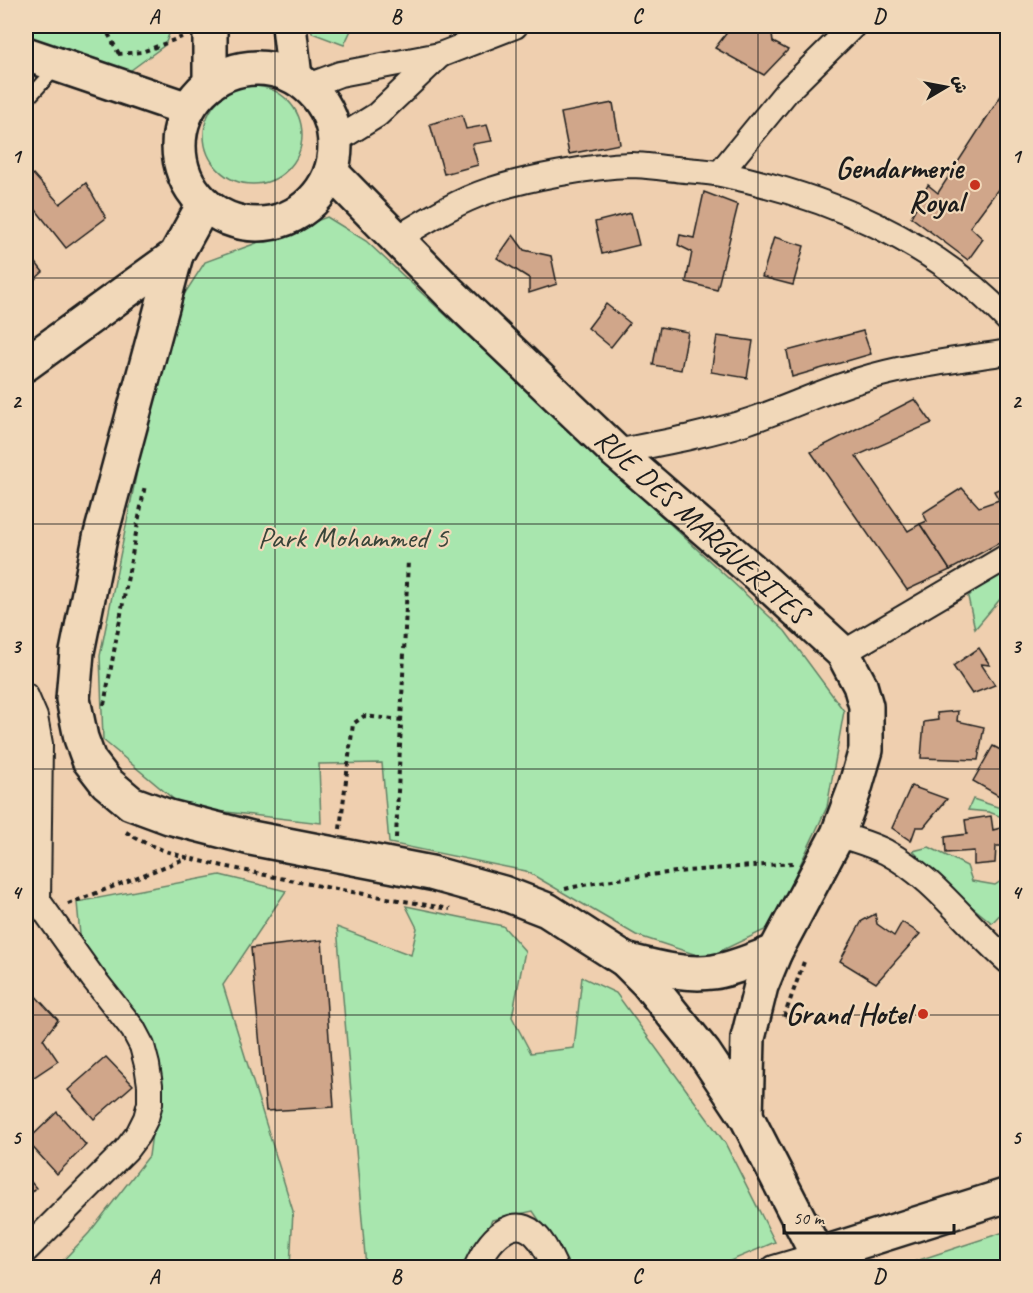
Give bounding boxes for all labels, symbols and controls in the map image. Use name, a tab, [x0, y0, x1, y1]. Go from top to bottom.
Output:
text: A	[149, 4, 161, 29]
text: B	[391, 4, 403, 29]
text: C	[632, 4, 644, 29]
text: D	[873, 4, 887, 29]
north arrow	[916, 57, 976, 117]
text: ش	[948, 74, 971, 95]
text: 1	[12, 144, 23, 169]
text: 1	[1012, 144, 1023, 169]
place label: Gendarmerie Royal	[835, 149, 969, 221]
marker: Gendarmerie Royal	[968, 178, 982, 192]
text: 2	[12, 389, 23, 414]
text: 2	[1012, 389, 1023, 414]
street label: RUE DES MARGUERITES	[587, 420, 820, 635]
park label: Park Mohammed 5	[258, 518, 450, 556]
text: 3	[12, 634, 23, 659]
text: 3	[1012, 634, 1023, 659]
text: 4	[12, 880, 24, 905]
text: 4	[1012, 880, 1024, 905]
place label: Grand Hotel	[786, 995, 917, 1033]
marker: Grand Hotel	[916, 1007, 930, 1021]
text: 5	[12, 1125, 23, 1150]
text: 5	[1012, 1125, 1023, 1150]
scale bar	[784, 1197, 954, 1235]
text: 50 m	[793, 1207, 826, 1229]
text: A	[149, 1264, 161, 1289]
text: B	[391, 1264, 403, 1289]
text: C	[632, 1264, 644, 1289]
text: D	[873, 1264, 887, 1289]

